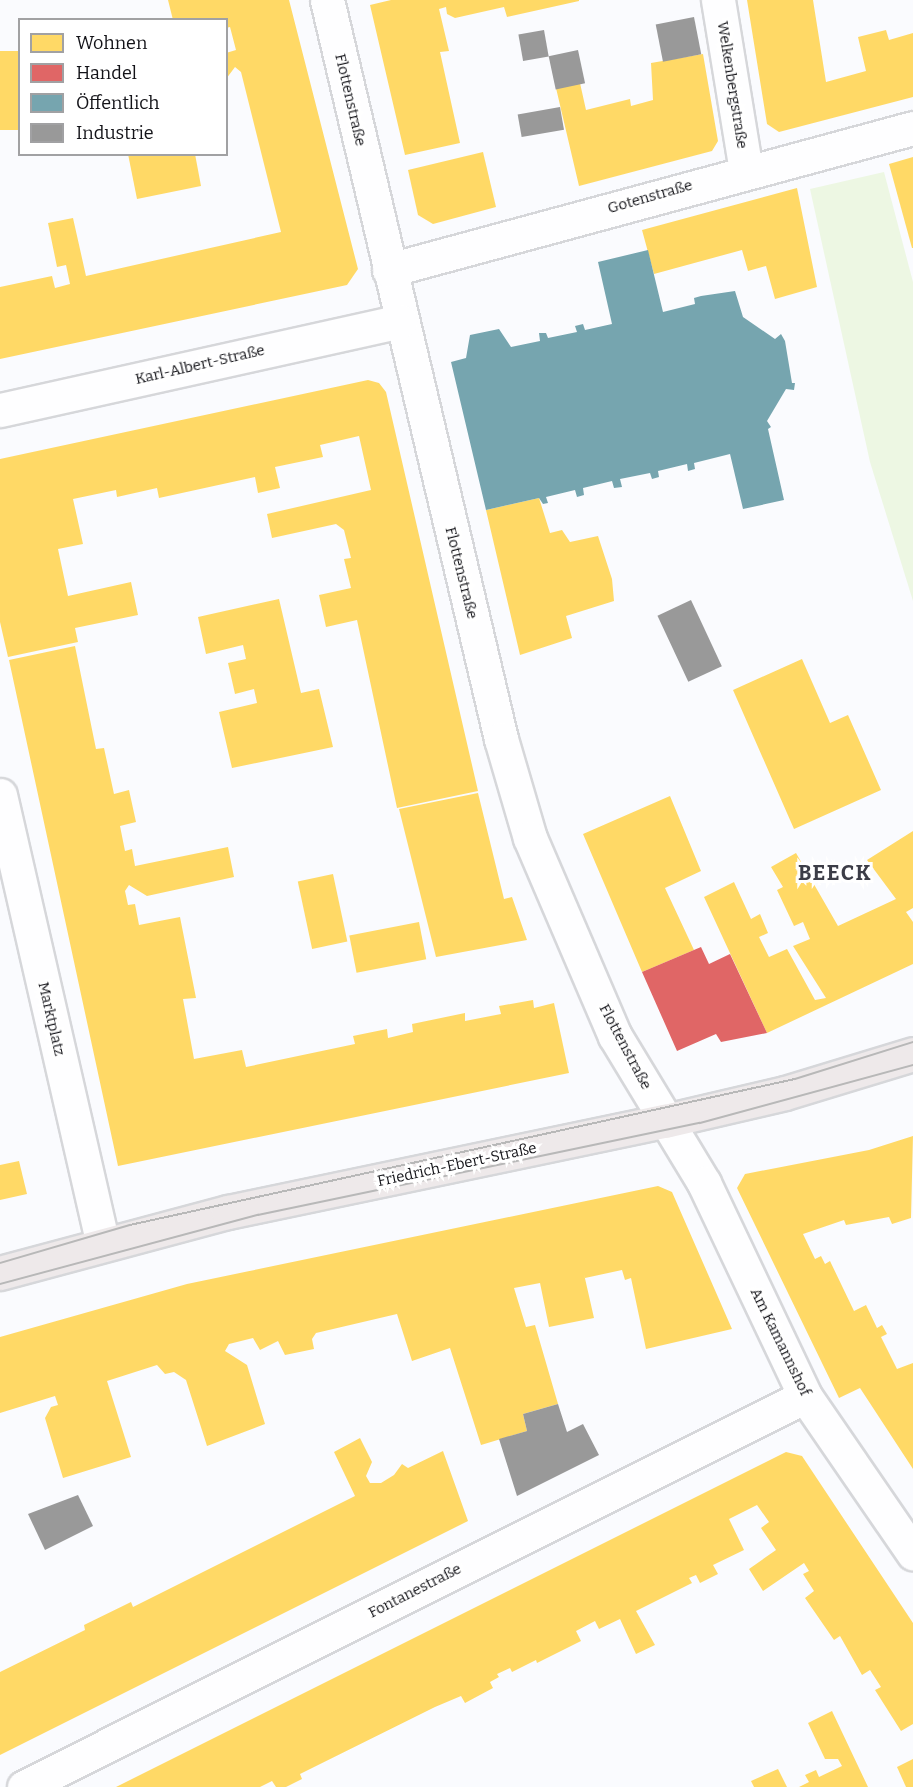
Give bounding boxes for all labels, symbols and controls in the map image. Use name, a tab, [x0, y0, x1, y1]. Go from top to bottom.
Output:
legend	[18, 18, 228, 156]
street label: Welkenbergstraße	[713, 20, 751, 150]
text: Wohnen	[76, 32, 147, 54]
street label: Flottenstraße	[331, 52, 369, 148]
text: Handel	[76, 62, 137, 84]
text: Öffentlich	[76, 92, 159, 114]
text: Industrie	[76, 122, 154, 144]
street label: Gotenstraße	[606, 176, 694, 218]
street label: Karl-Albert-Straße	[134, 341, 266, 389]
street label: Flottenstraße	[441, 525, 481, 621]
district label: BEECK	[798, 860, 872, 886]
street label: Marktplatz	[34, 980, 68, 1058]
street label: Flottenstraße	[595, 1001, 655, 1093]
street label: Friedrich-Ebert-Straße	[376, 1139, 538, 1191]
street label: Am Kamannshof	[746, 1285, 814, 1399]
street label: Fontanestraße	[366, 1560, 464, 1622]

